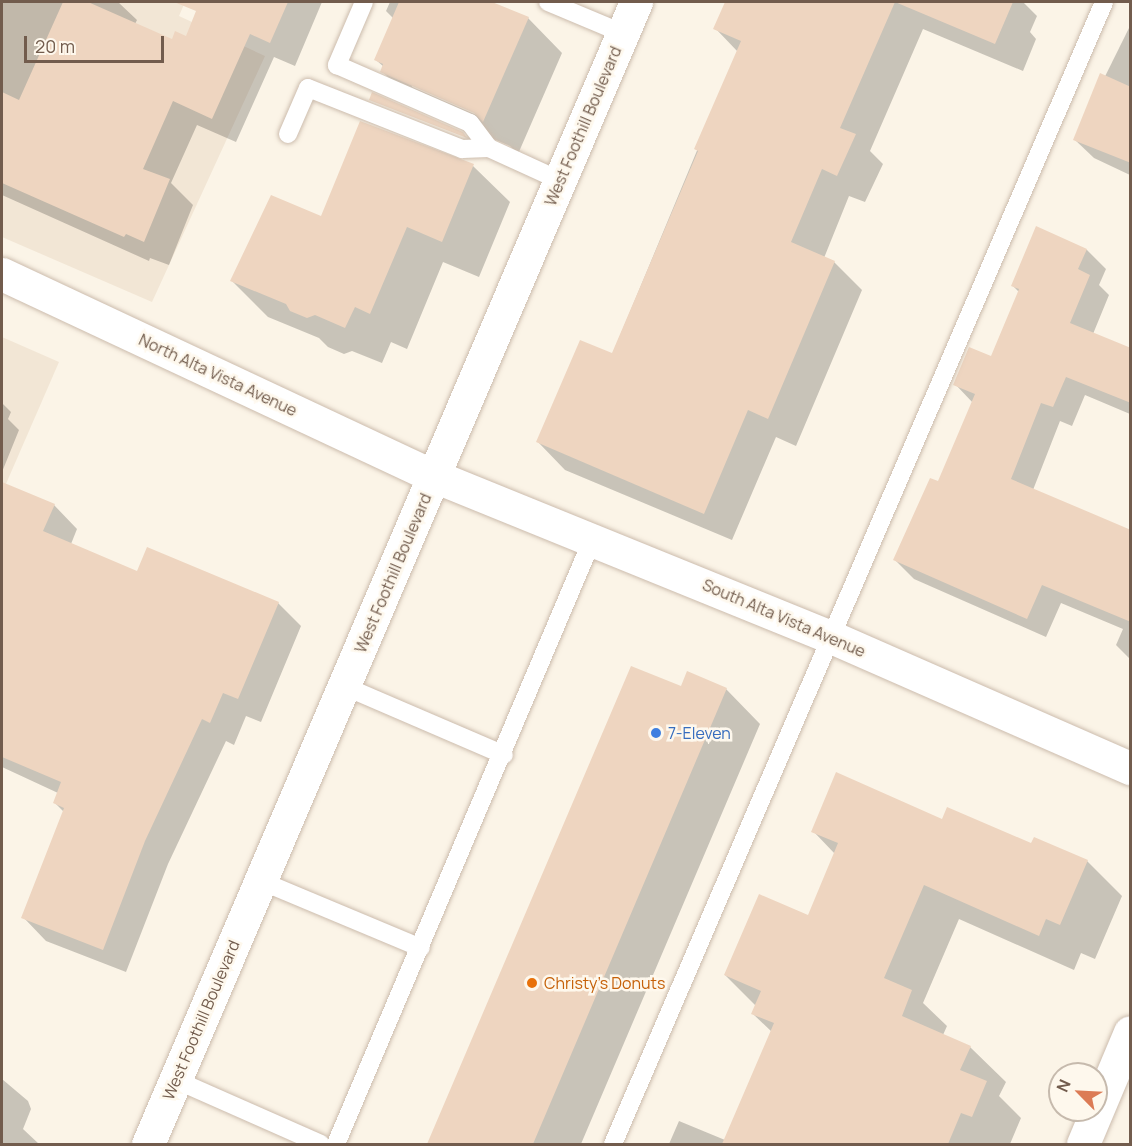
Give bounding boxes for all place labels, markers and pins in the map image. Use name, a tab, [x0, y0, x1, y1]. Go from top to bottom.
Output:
place label: 7-Eleven	[668, 723, 731, 743]
marker: 7-Eleven	[649, 726, 663, 740]
place label: Christy's Donuts	[544, 973, 665, 993]
marker: Christy's Donuts	[525, 976, 539, 990]

